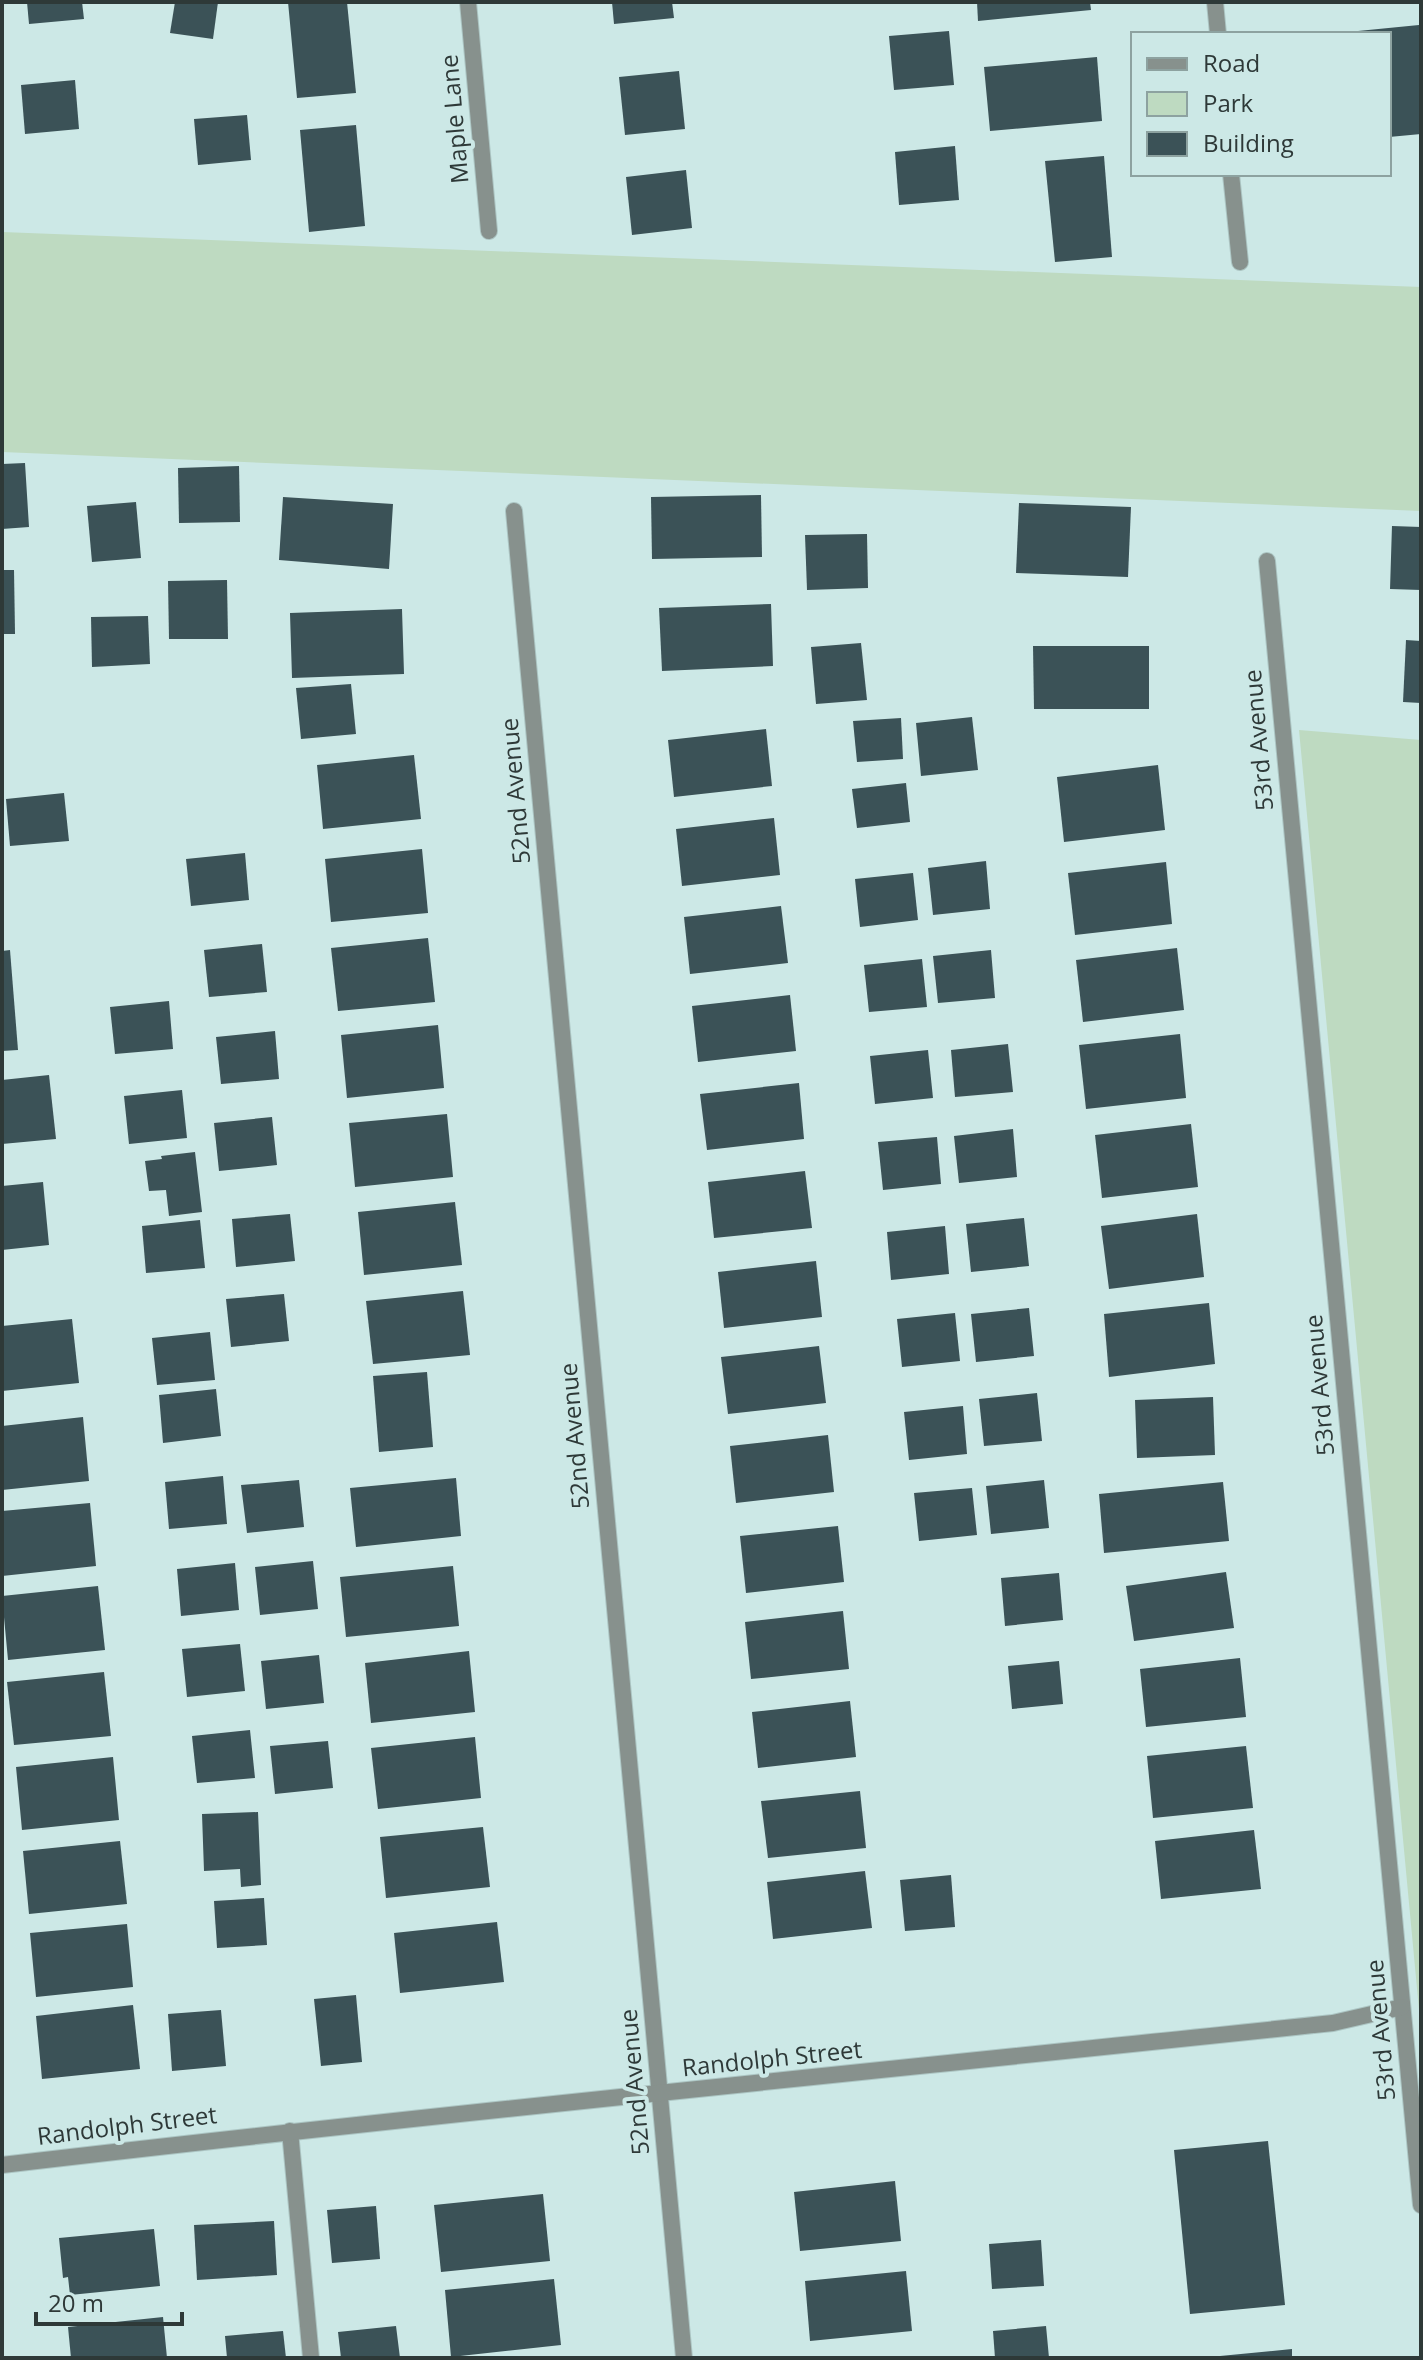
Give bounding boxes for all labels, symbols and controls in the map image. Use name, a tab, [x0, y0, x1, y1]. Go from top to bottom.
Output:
legend	[1131, 32, 1391, 176]
text: Road	[1203, 46, 1260, 79]
street label: Maple Lane	[431, 53, 476, 185]
text: Park	[1203, 86, 1254, 119]
text: Building	[1203, 126, 1294, 159]
street label: 53rd Avenue	[1235, 668, 1280, 812]
street label: 52nd Avenue	[492, 717, 537, 866]
street label: 53rd Avenue	[1296, 1313, 1341, 1457]
street label: 52nd Avenue	[551, 1362, 596, 1511]
street label: 53rd Avenue	[1357, 1958, 1402, 2102]
street label: 52nd Avenue	[611, 2008, 656, 2157]
street label: Randolph Street	[680, 2032, 863, 2083]
street label: Randolph Street	[35, 2097, 219, 2152]
scale bar	[36, 2276, 182, 2326]
text: 20 m	[48, 2286, 104, 2319]

